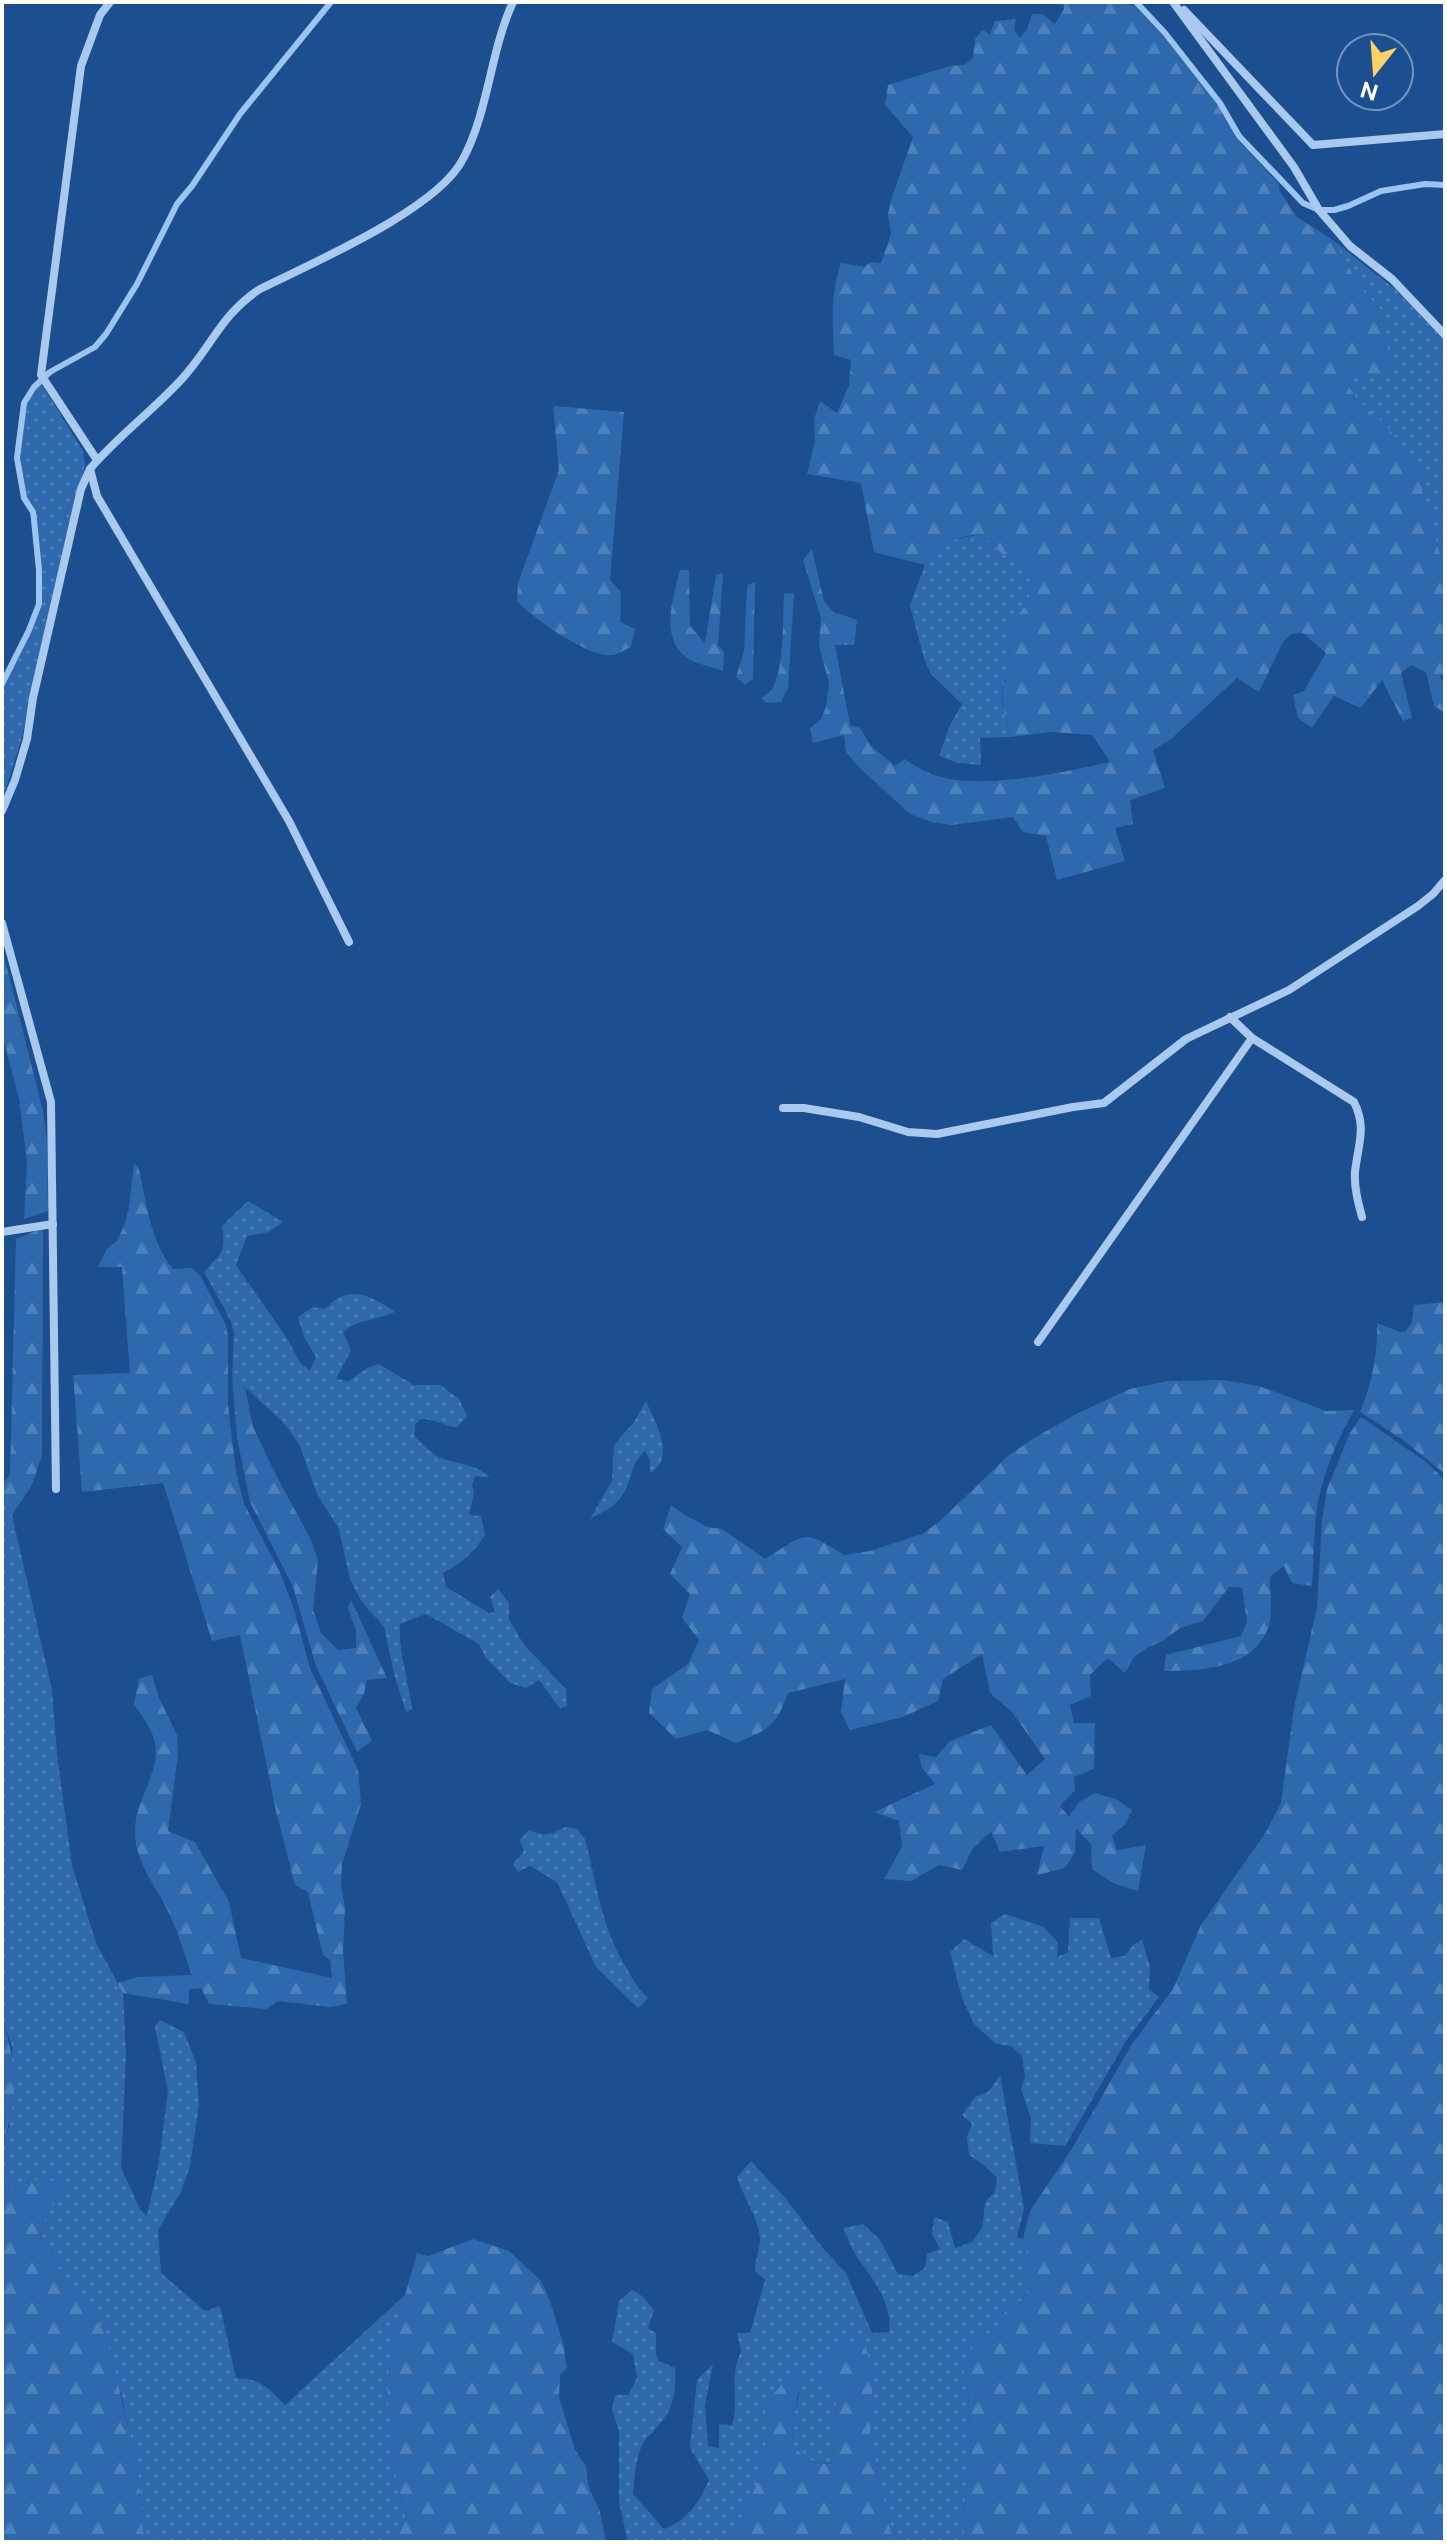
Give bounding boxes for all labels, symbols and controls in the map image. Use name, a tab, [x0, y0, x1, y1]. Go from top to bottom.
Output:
north arrow	[1335, 32, 1415, 112]
text: N	[1357, 76, 1381, 106]

